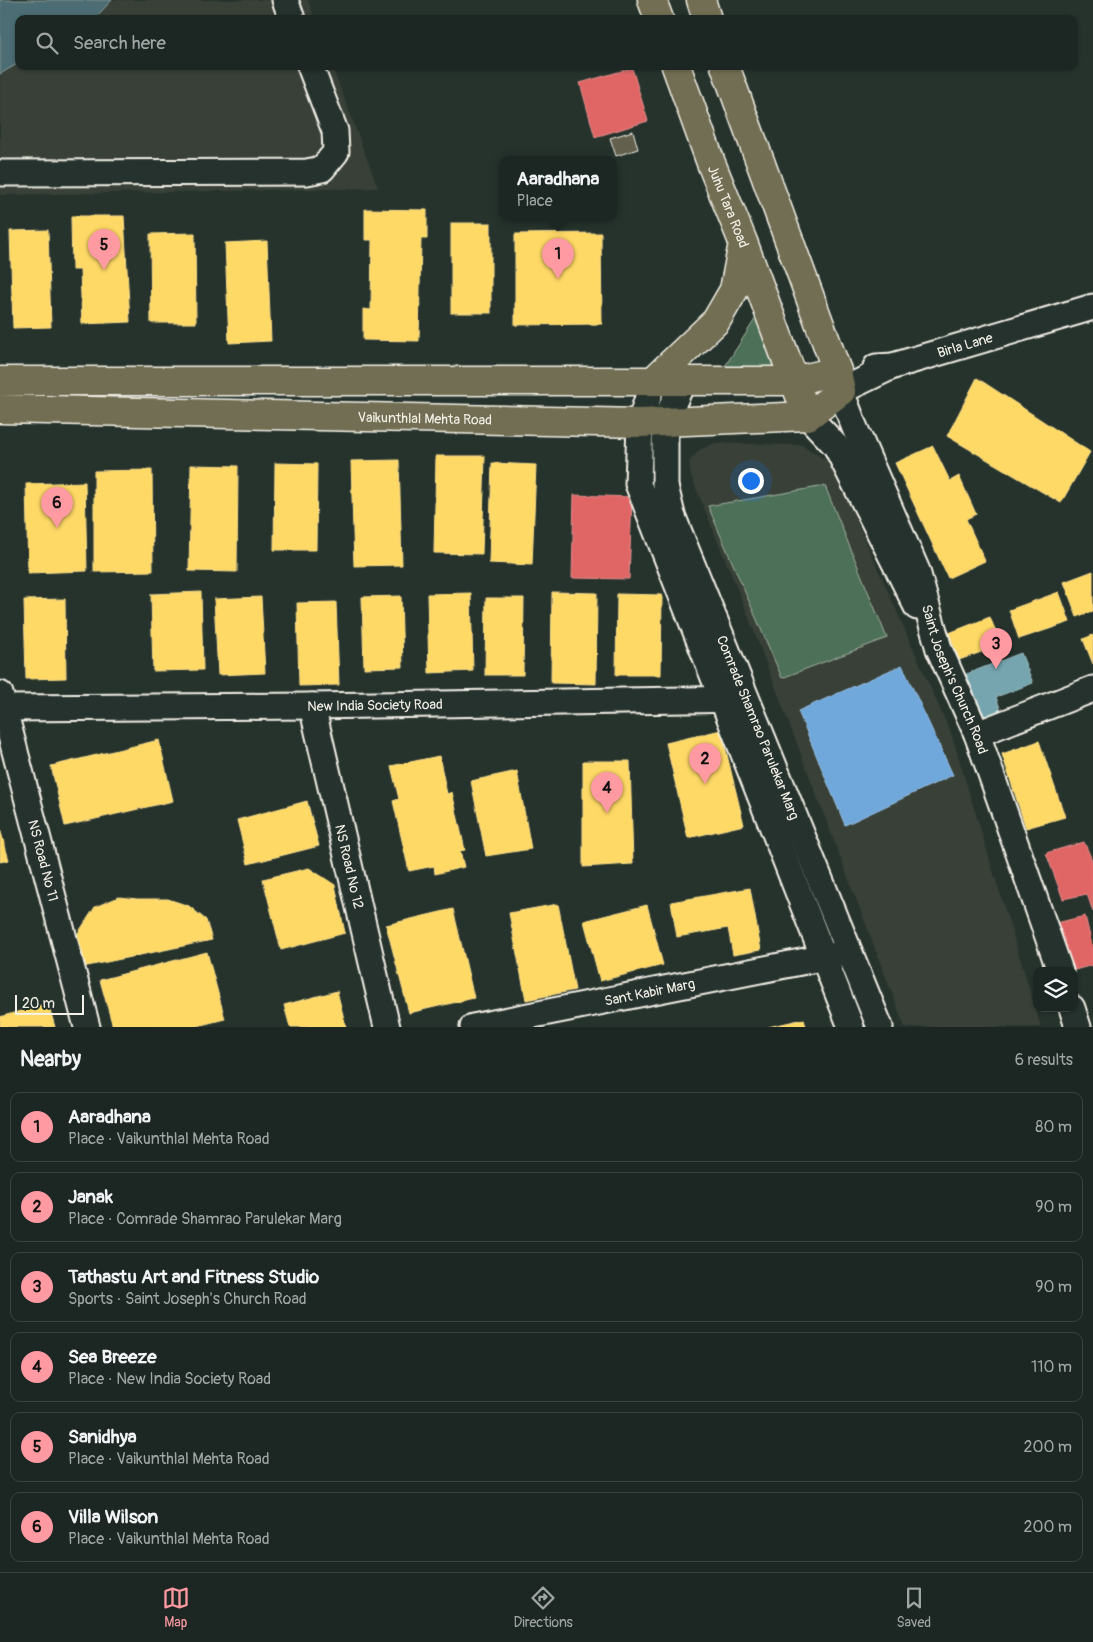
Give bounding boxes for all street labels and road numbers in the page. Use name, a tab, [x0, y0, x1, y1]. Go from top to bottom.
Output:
street label: Juhu Tara Road	[704, 163, 753, 250]
street label: Birla Lane	[935, 329, 995, 361]
street label: Vaikunthlal Mehta Road	[358, 408, 492, 428]
street label: Saint Joseph's Church Road	[918, 603, 992, 756]
street label: Comrade Shamrao Parulekar Marg	[713, 633, 803, 822]
street label: New India Society Road	[307, 695, 443, 715]
street label: NS Road No 11	[25, 818, 62, 903]
street label: NS Road No 12	[331, 823, 368, 911]
street label: Sant Kabir Marg	[603, 975, 696, 1009]

